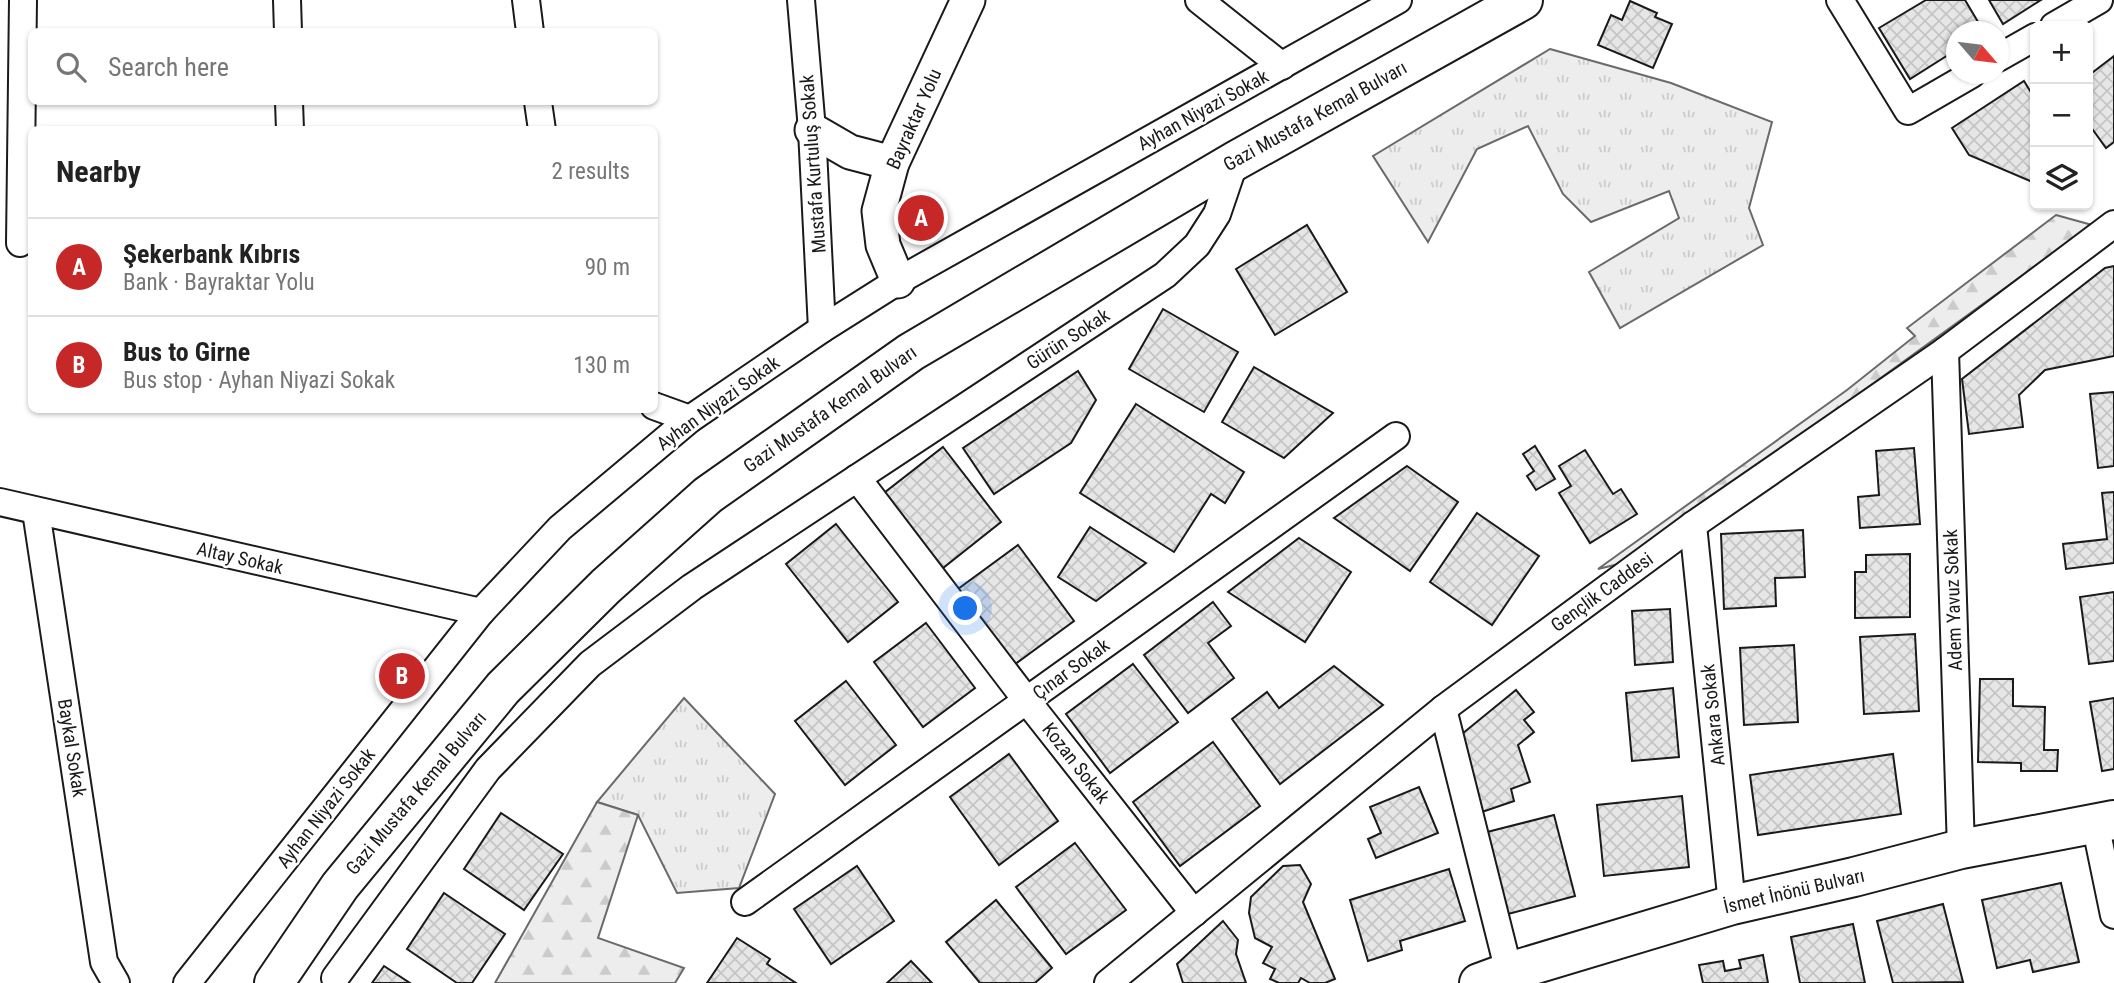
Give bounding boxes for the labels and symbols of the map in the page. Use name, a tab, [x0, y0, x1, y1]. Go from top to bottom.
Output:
north arrow	[1946, 21, 2009, 84]
street label: Gazi Mustafa Kemal Bulvarı	[1219, 56, 1411, 176]
street label: Ayhan Niyazi Sokak	[1134, 64, 1273, 155]
street label: Bayraktar Yolu	[882, 65, 946, 173]
street label: Mustafa Kurtuluş Sokak	[795, 73, 831, 254]
pin: A	[898, 192, 944, 244]
street label: Gürün Sokak	[1022, 303, 1114, 374]
street label: Gazi Mustafa Kemal Bulvarı	[739, 340, 921, 478]
street label: Ayhan Niyazi Sokak	[652, 351, 784, 455]
street label: Adem Yavuz Sokak	[1939, 528, 1967, 671]
street label: Altay Sokak	[195, 537, 286, 579]
street label: Gençlik Caddesi	[1547, 547, 1657, 637]
your location	[948, 591, 982, 625]
street label: Çınar Sokak	[1028, 633, 1114, 705]
pin: B	[379, 650, 425, 702]
street label: Ankara Sokak	[1696, 662, 1730, 767]
street label: Baykal Sokak	[53, 697, 91, 799]
street label: Gazi Mustafa Kemal Bulvarı	[341, 707, 491, 879]
street label: Kozan Sokak	[1037, 718, 1115, 808]
street label: Ayhan Niyazi Sokak	[272, 743, 380, 873]
street label: İsmet İnönü Bulvarı	[1721, 864, 1867, 918]

